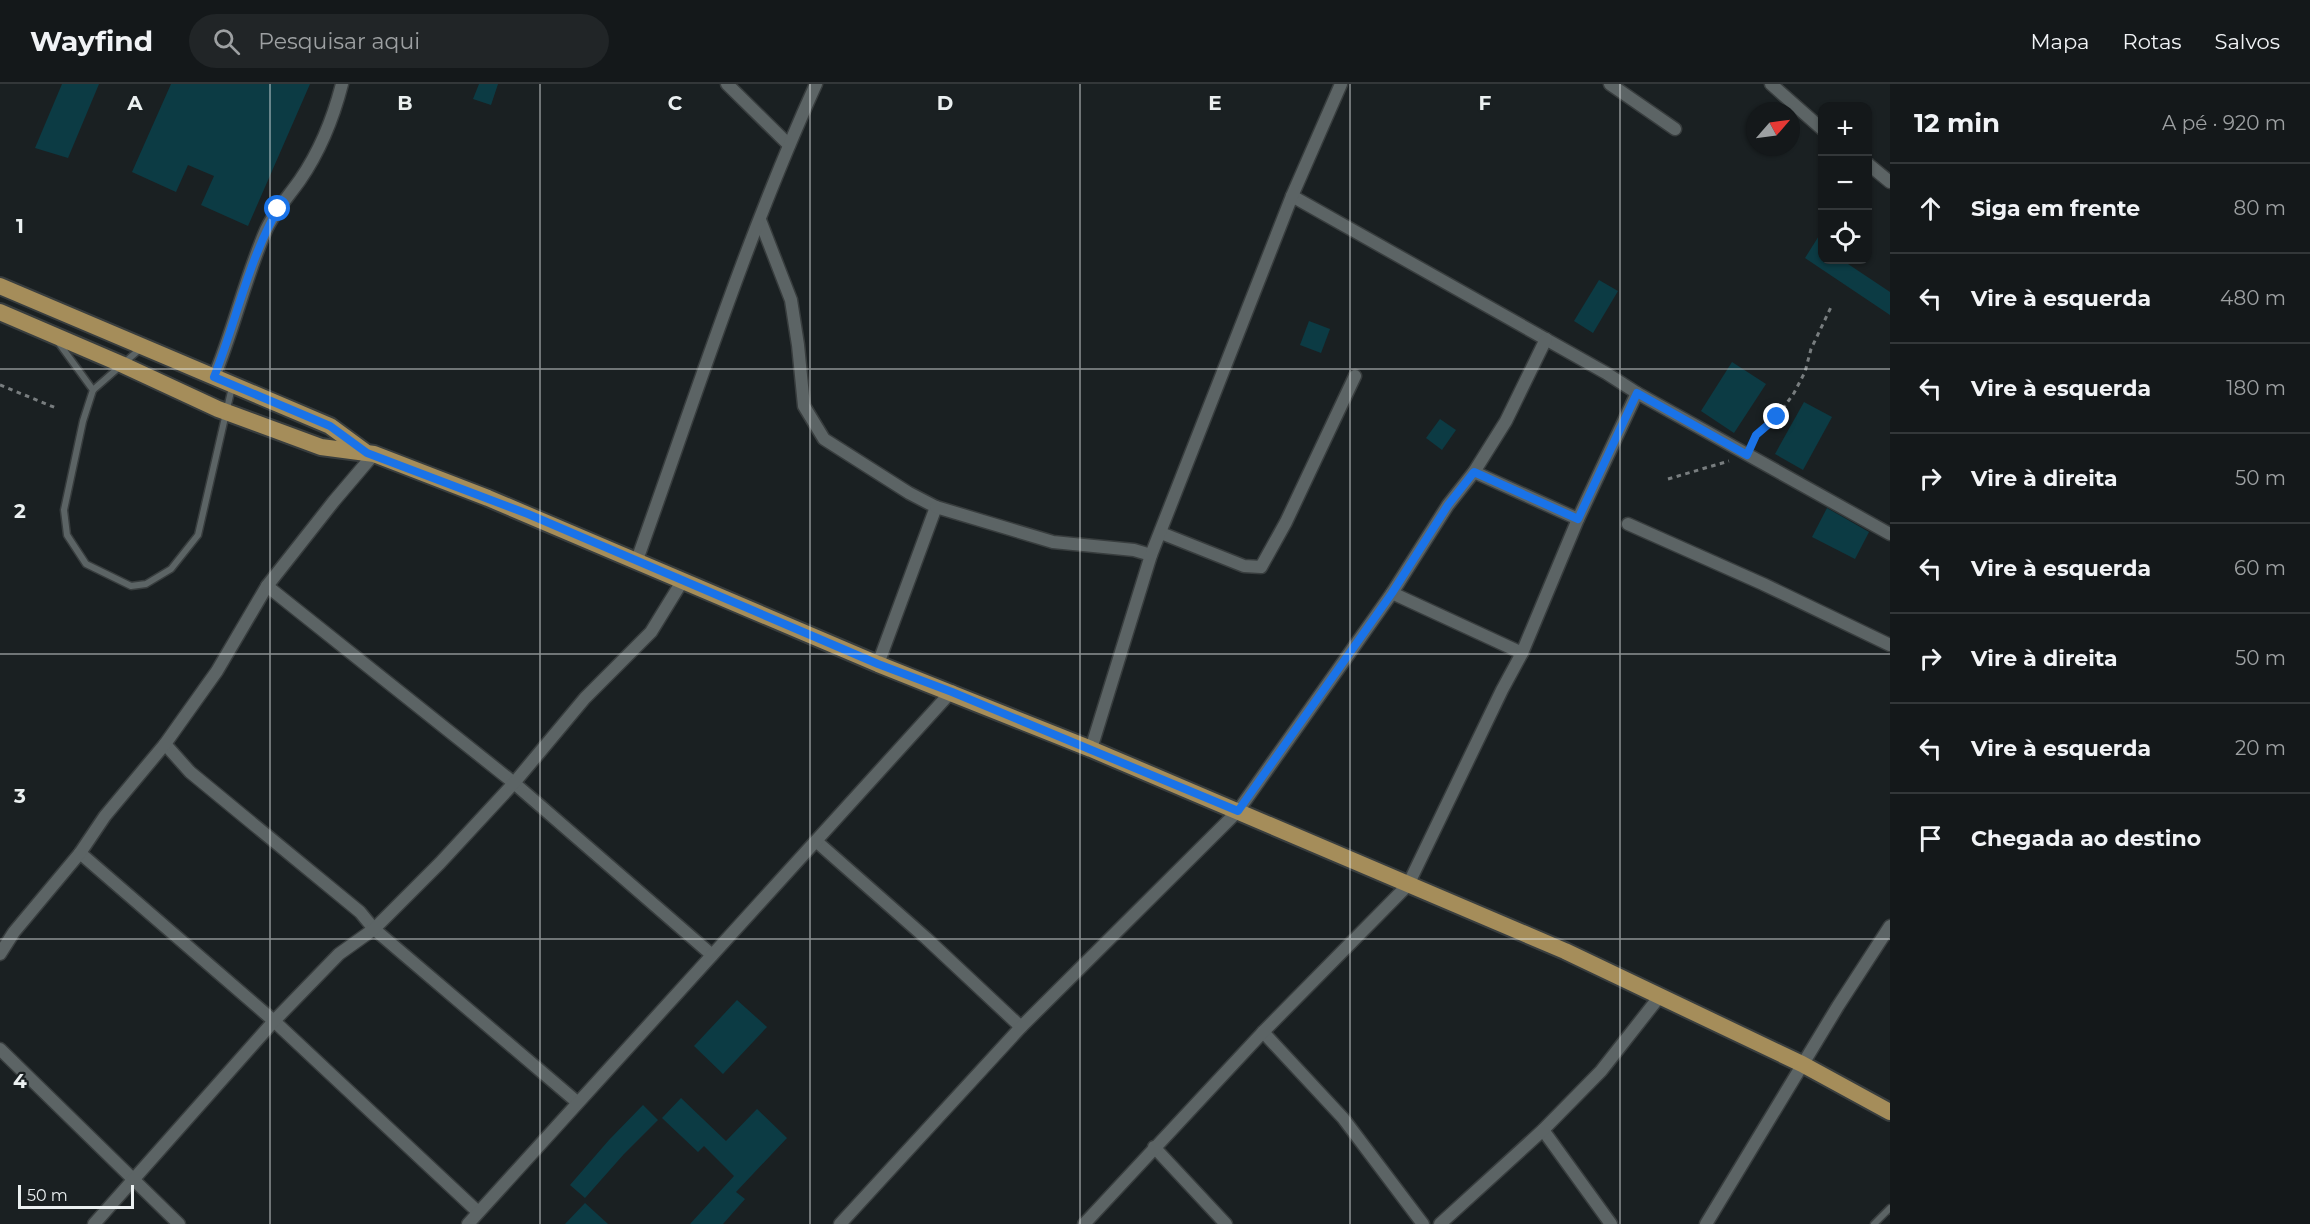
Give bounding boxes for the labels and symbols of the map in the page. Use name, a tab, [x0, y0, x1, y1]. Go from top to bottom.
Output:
text: A	[126, 91, 143, 115]
text: B	[397, 91, 413, 115]
text: C	[668, 91, 683, 115]
text: D	[937, 91, 953, 115]
text: E	[1208, 91, 1222, 115]
text: F	[1479, 91, 1492, 115]
north arrow	[1746, 102, 1800, 156]
route start	[264, 195, 290, 221]
text: 1	[16, 214, 24, 238]
route end	[1763, 403, 1789, 429]
text: 2	[14, 499, 26, 523]
text: 3	[13, 784, 26, 808]
text: 4	[13, 1069, 27, 1093]
scale bar	[18, 1182, 134, 1210]

